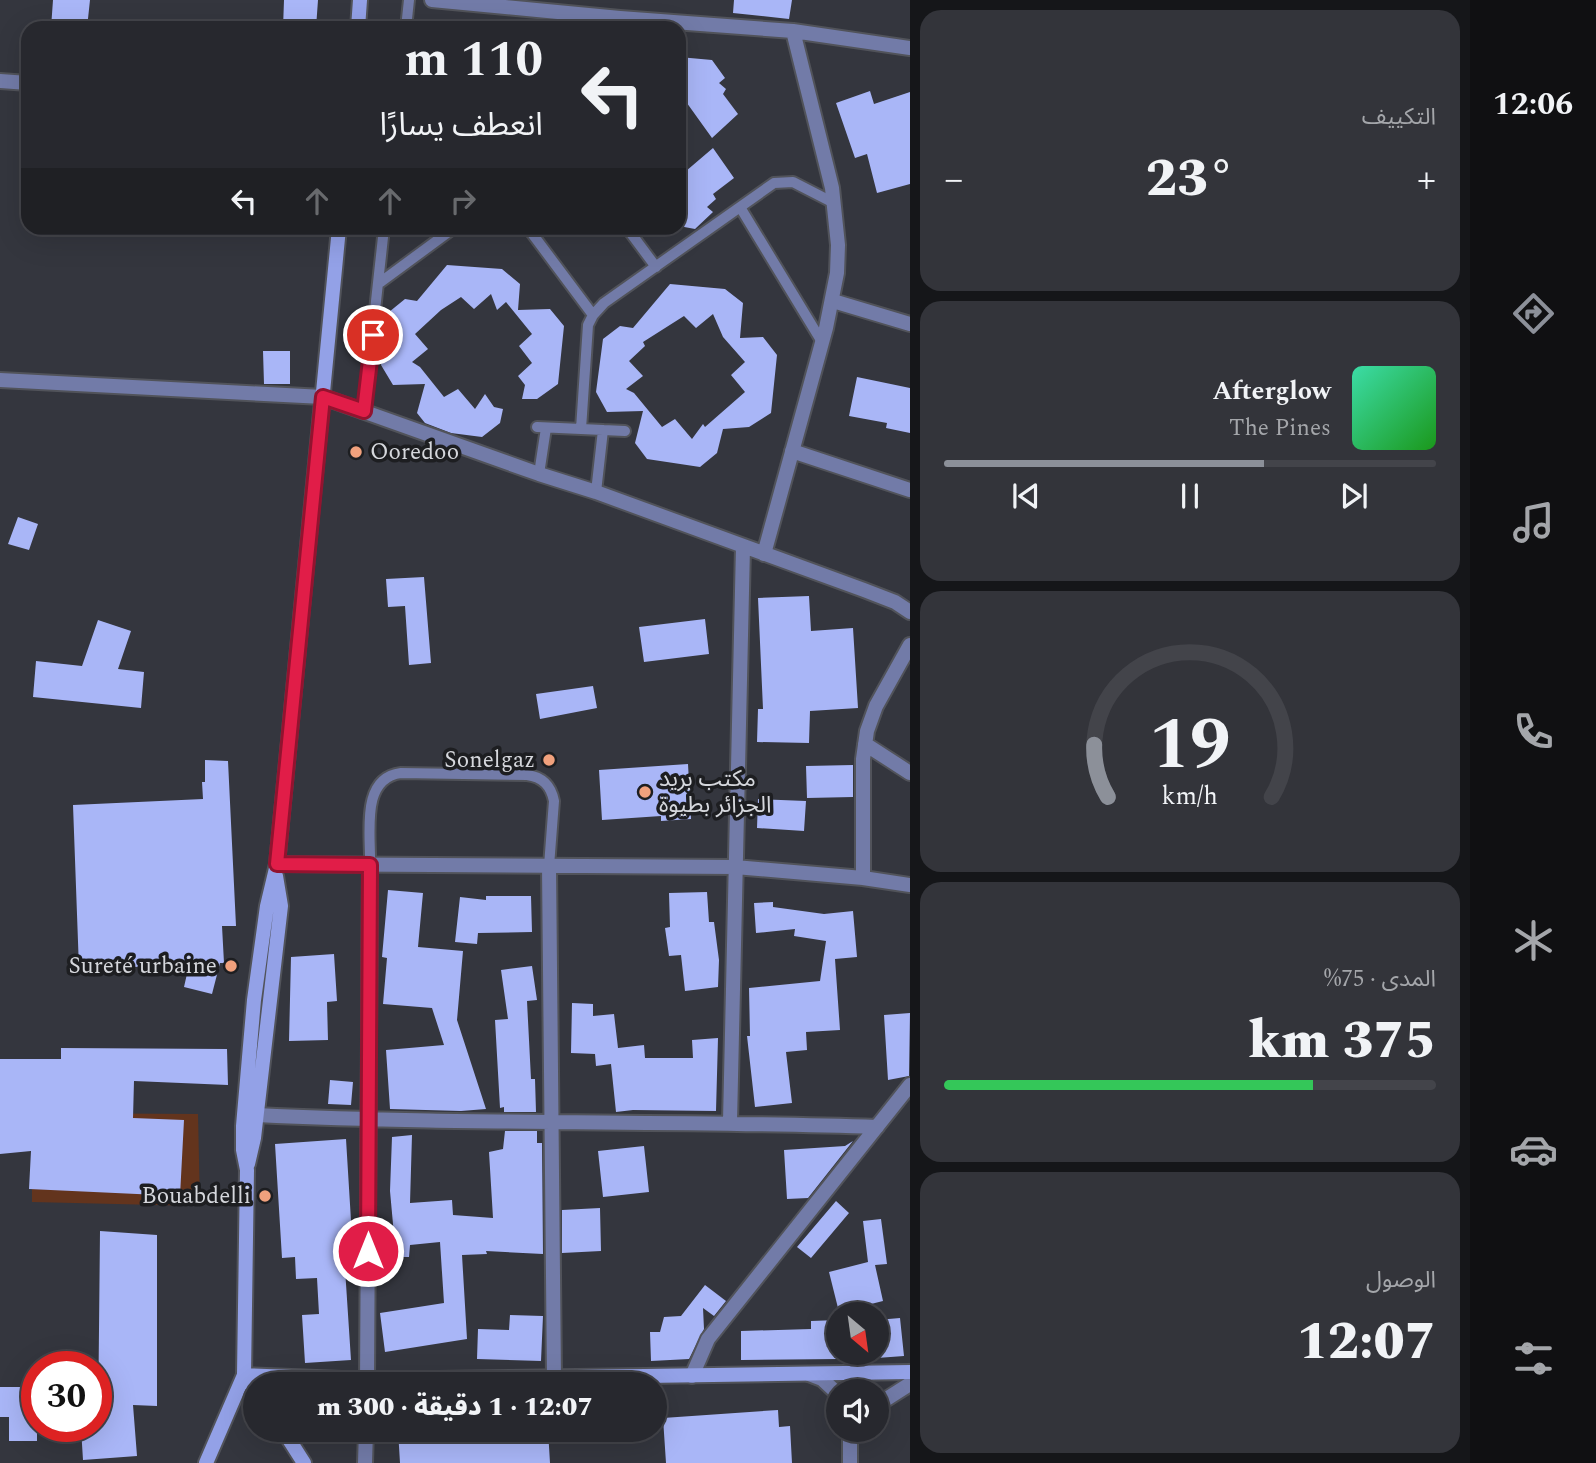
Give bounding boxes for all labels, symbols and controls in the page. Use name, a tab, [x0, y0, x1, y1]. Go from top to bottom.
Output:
text: 110 m	[404, 23, 543, 98]
icon: left	[567, 49, 658, 140]
text: 12:06	[1493, 80, 1573, 129]
text: التكييف	[1362, 100, 1436, 135]
text: انعطف يسارًا	[380, 101, 543, 150]
text: 23°	[1146, 140, 1234, 219]
text: −	[944, 151, 963, 209]
text: +	[1417, 151, 1436, 209]
icon: left	[225, 182, 263, 220]
icon: ahead	[298, 182, 336, 220]
icon: ahead	[371, 182, 409, 220]
icon: right	[444, 182, 482, 220]
icon: directions	[1509, 289, 1558, 338]
pin	[343, 305, 403, 365]
icon: arrive	[354, 316, 392, 354]
text: Afterglow	[1212, 371, 1331, 411]
text: The Pines	[1229, 411, 1331, 446]
place label: Ooredoo	[370, 435, 459, 470]
marker: Ooredoo	[348, 444, 364, 460]
icon: previous	[1007, 477, 1045, 515]
icon: pause	[1171, 477, 1209, 515]
icon: next	[1335, 477, 1373, 515]
icon: music	[1509, 498, 1558, 547]
text: 19	[1149, 691, 1231, 802]
icon: phone	[1509, 707, 1558, 756]
place label: Sonelgaz	[444, 743, 535, 778]
marker: Sonelgaz	[541, 752, 557, 768]
place label: مكتب بريد الجزائر بطيوة	[659, 762, 771, 823]
text: km/h	[1162, 778, 1218, 816]
marker: مكتب بريد الجزائر بطيوة	[637, 784, 653, 800]
icon: climate	[1509, 916, 1558, 965]
place label: Sureté urbaine	[69, 949, 217, 984]
marker: Sureté urbaine	[223, 958, 239, 974]
text: المدى · 75%	[1324, 962, 1436, 997]
text: 375 km	[1248, 1002, 1436, 1081]
icon: car	[1509, 1125, 1558, 1174]
place label: Bouabdelli	[141, 1179, 251, 1214]
marker: Bouabdelli	[257, 1188, 273, 1204]
position arrow	[331, 1214, 405, 1288]
text: الوصول	[1366, 1263, 1436, 1298]
north arrow	[826, 1302, 889, 1365]
map controls	[826, 1302, 889, 1442]
text: 12:07	[1297, 1303, 1436, 1382]
icon: filters	[1509, 1334, 1558, 1383]
speed limit sign: 30	[21, 1351, 112, 1442]
button: sound	[826, 1379, 889, 1442]
text: 12:07 · 1 دقيقة · 300 m	[317, 1387, 593, 1427]

